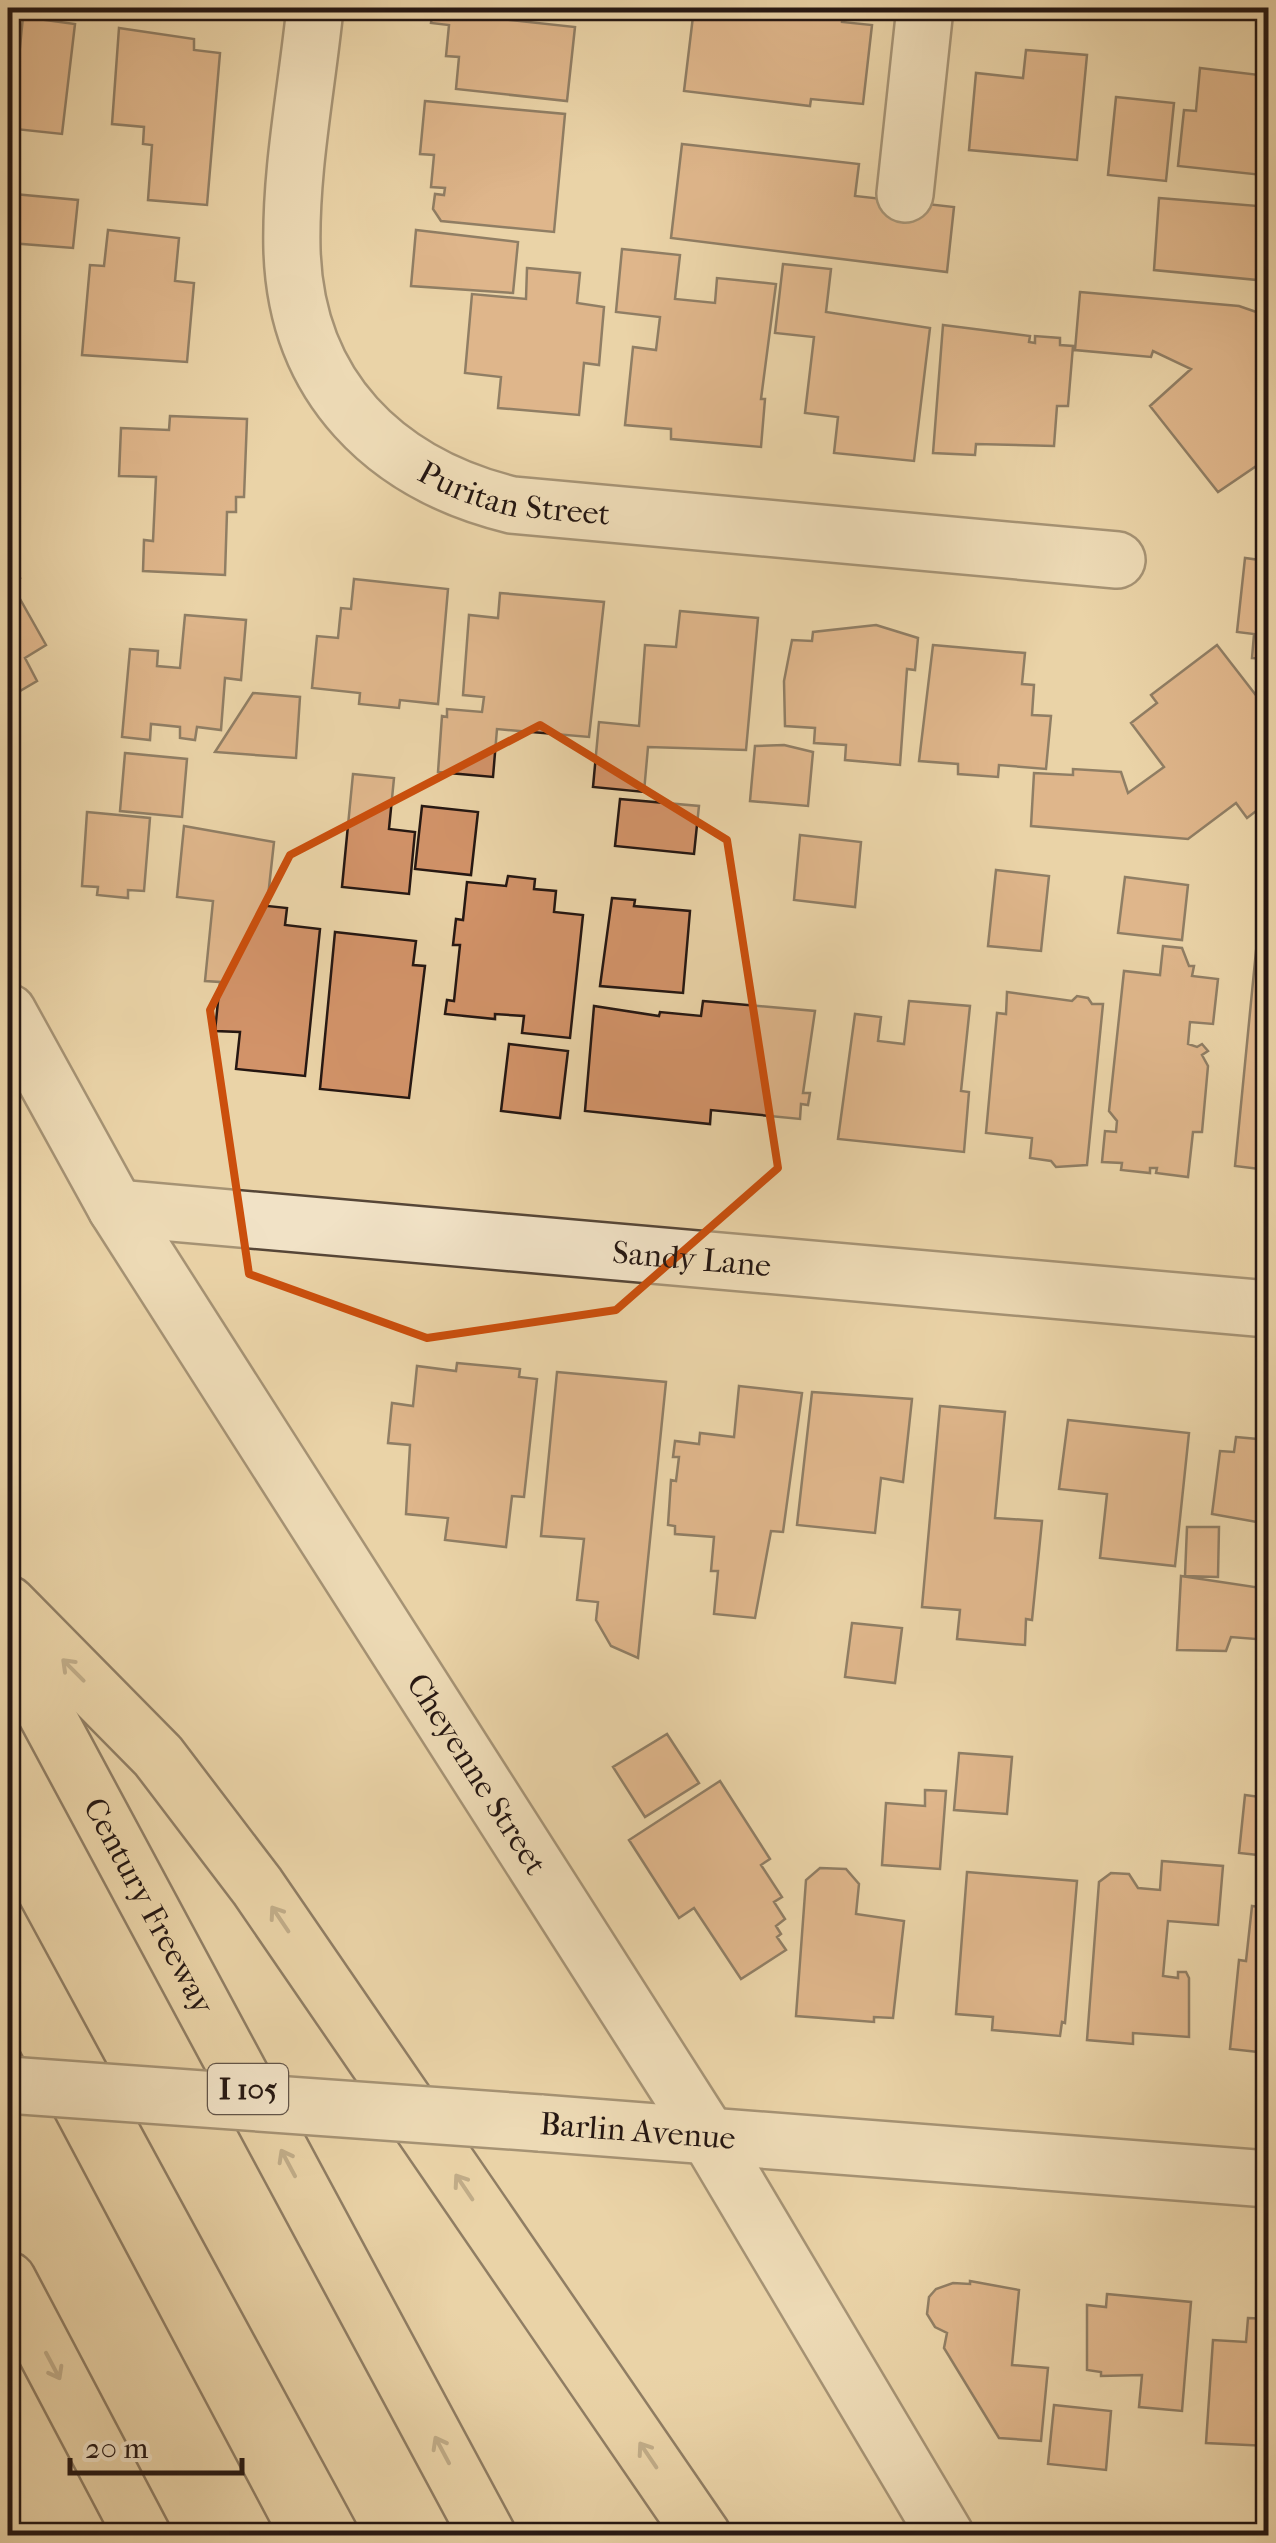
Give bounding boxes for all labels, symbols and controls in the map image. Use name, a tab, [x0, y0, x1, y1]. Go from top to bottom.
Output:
street label: Puritan Street	[412, 454, 612, 533]
street label: Sandy Lane	[611, 1234, 773, 1284]
one-way arrow	[61, 1659, 85, 1683]
street label: Cheyenne Street	[399, 1667, 555, 1882]
street label: Century Freeway	[76, 1791, 222, 2021]
one-way arrow	[270, 1906, 291, 1934]
road number: I 105	[208, 2064, 288, 2114]
street label: Barlin Avenue	[539, 2105, 737, 2157]
one-way arrow	[278, 2149, 297, 2179]
one-way arrow	[454, 2174, 475, 2202]
one-way arrow	[44, 2350, 63, 2380]
scale bar	[70, 2413, 242, 2475]
text: 20 m	[85, 2431, 148, 2466]
one-way arrow	[431, 2435, 451, 2465]
one-way arrow	[638, 2442, 659, 2470]

